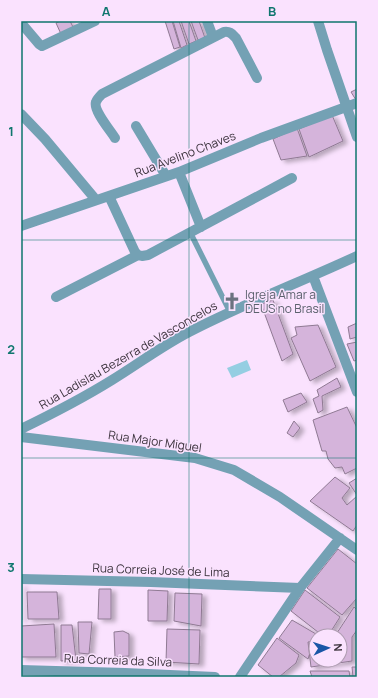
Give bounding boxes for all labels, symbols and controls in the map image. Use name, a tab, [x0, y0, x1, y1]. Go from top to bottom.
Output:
text: A	[102, 2, 111, 20]
text: B	[268, 2, 276, 20]
text: 1	[8, 122, 14, 140]
street label: Rua Avelino Chaves	[132, 127, 238, 181]
place label: Igreja Amar a DEUS no Brasil	[245, 286, 324, 317]
church icon: Igreja Amar a DEUS no Brasil	[222, 291, 242, 311]
street label: Rua Ladislau Bezerra de Vasconcelos	[36, 297, 220, 413]
text: 2	[7, 340, 15, 358]
street label: Rua Major Miguel	[107, 426, 203, 456]
text: 3	[7, 558, 15, 576]
street label: Rua Correia José de Lima	[92, 559, 230, 581]
north arrow	[308, 628, 348, 668]
text: N	[331, 643, 346, 652]
street label: Rua Correia da Silva	[64, 650, 172, 670]

